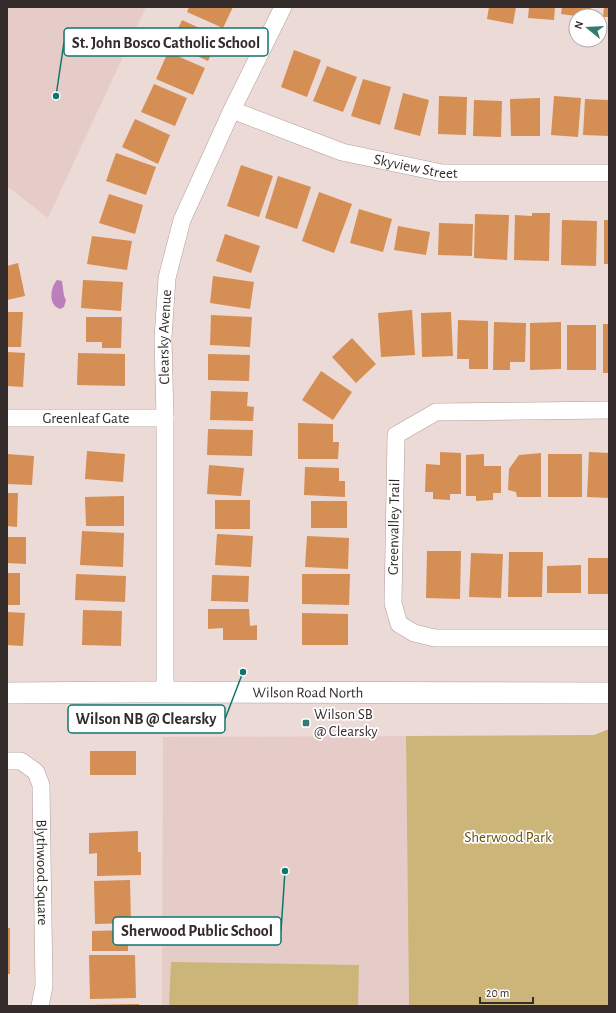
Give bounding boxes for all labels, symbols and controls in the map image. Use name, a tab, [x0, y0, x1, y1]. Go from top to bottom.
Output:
north arrow	[568, 8, 608, 48]
text: N	[573, 20, 585, 30]
callout: St. John Bosco Catholic School	[64, 28, 268, 56]
text: St. John Bosco Catholic School	[72, 35, 260, 51]
street label: Skyview Street	[372, 151, 458, 181]
street label: Clearsky Avenue	[155, 289, 174, 385]
street label: Greenleaf Gate	[43, 411, 130, 426]
street label: Greenvalley Trail	[386, 479, 402, 575]
street label: Wilson Road North	[253, 685, 363, 700]
callout: Wilson NB @ Clearsky	[68, 705, 225, 733]
place label: Wilson SB @ Clearsky	[314, 707, 378, 739]
text: Wilson NB @ Clearsky	[76, 711, 217, 728]
marker: Wilson SB @ Clearsky	[301, 718, 311, 728]
street label: Blythwood Square	[34, 819, 51, 926]
park label: Sherwood Park	[464, 830, 552, 845]
callout: Sherwood Public School	[113, 917, 281, 945]
text: Sherwood Public School	[121, 923, 273, 939]
scale bar	[480, 979, 533, 1005]
text: 20 m	[486, 987, 509, 999]

